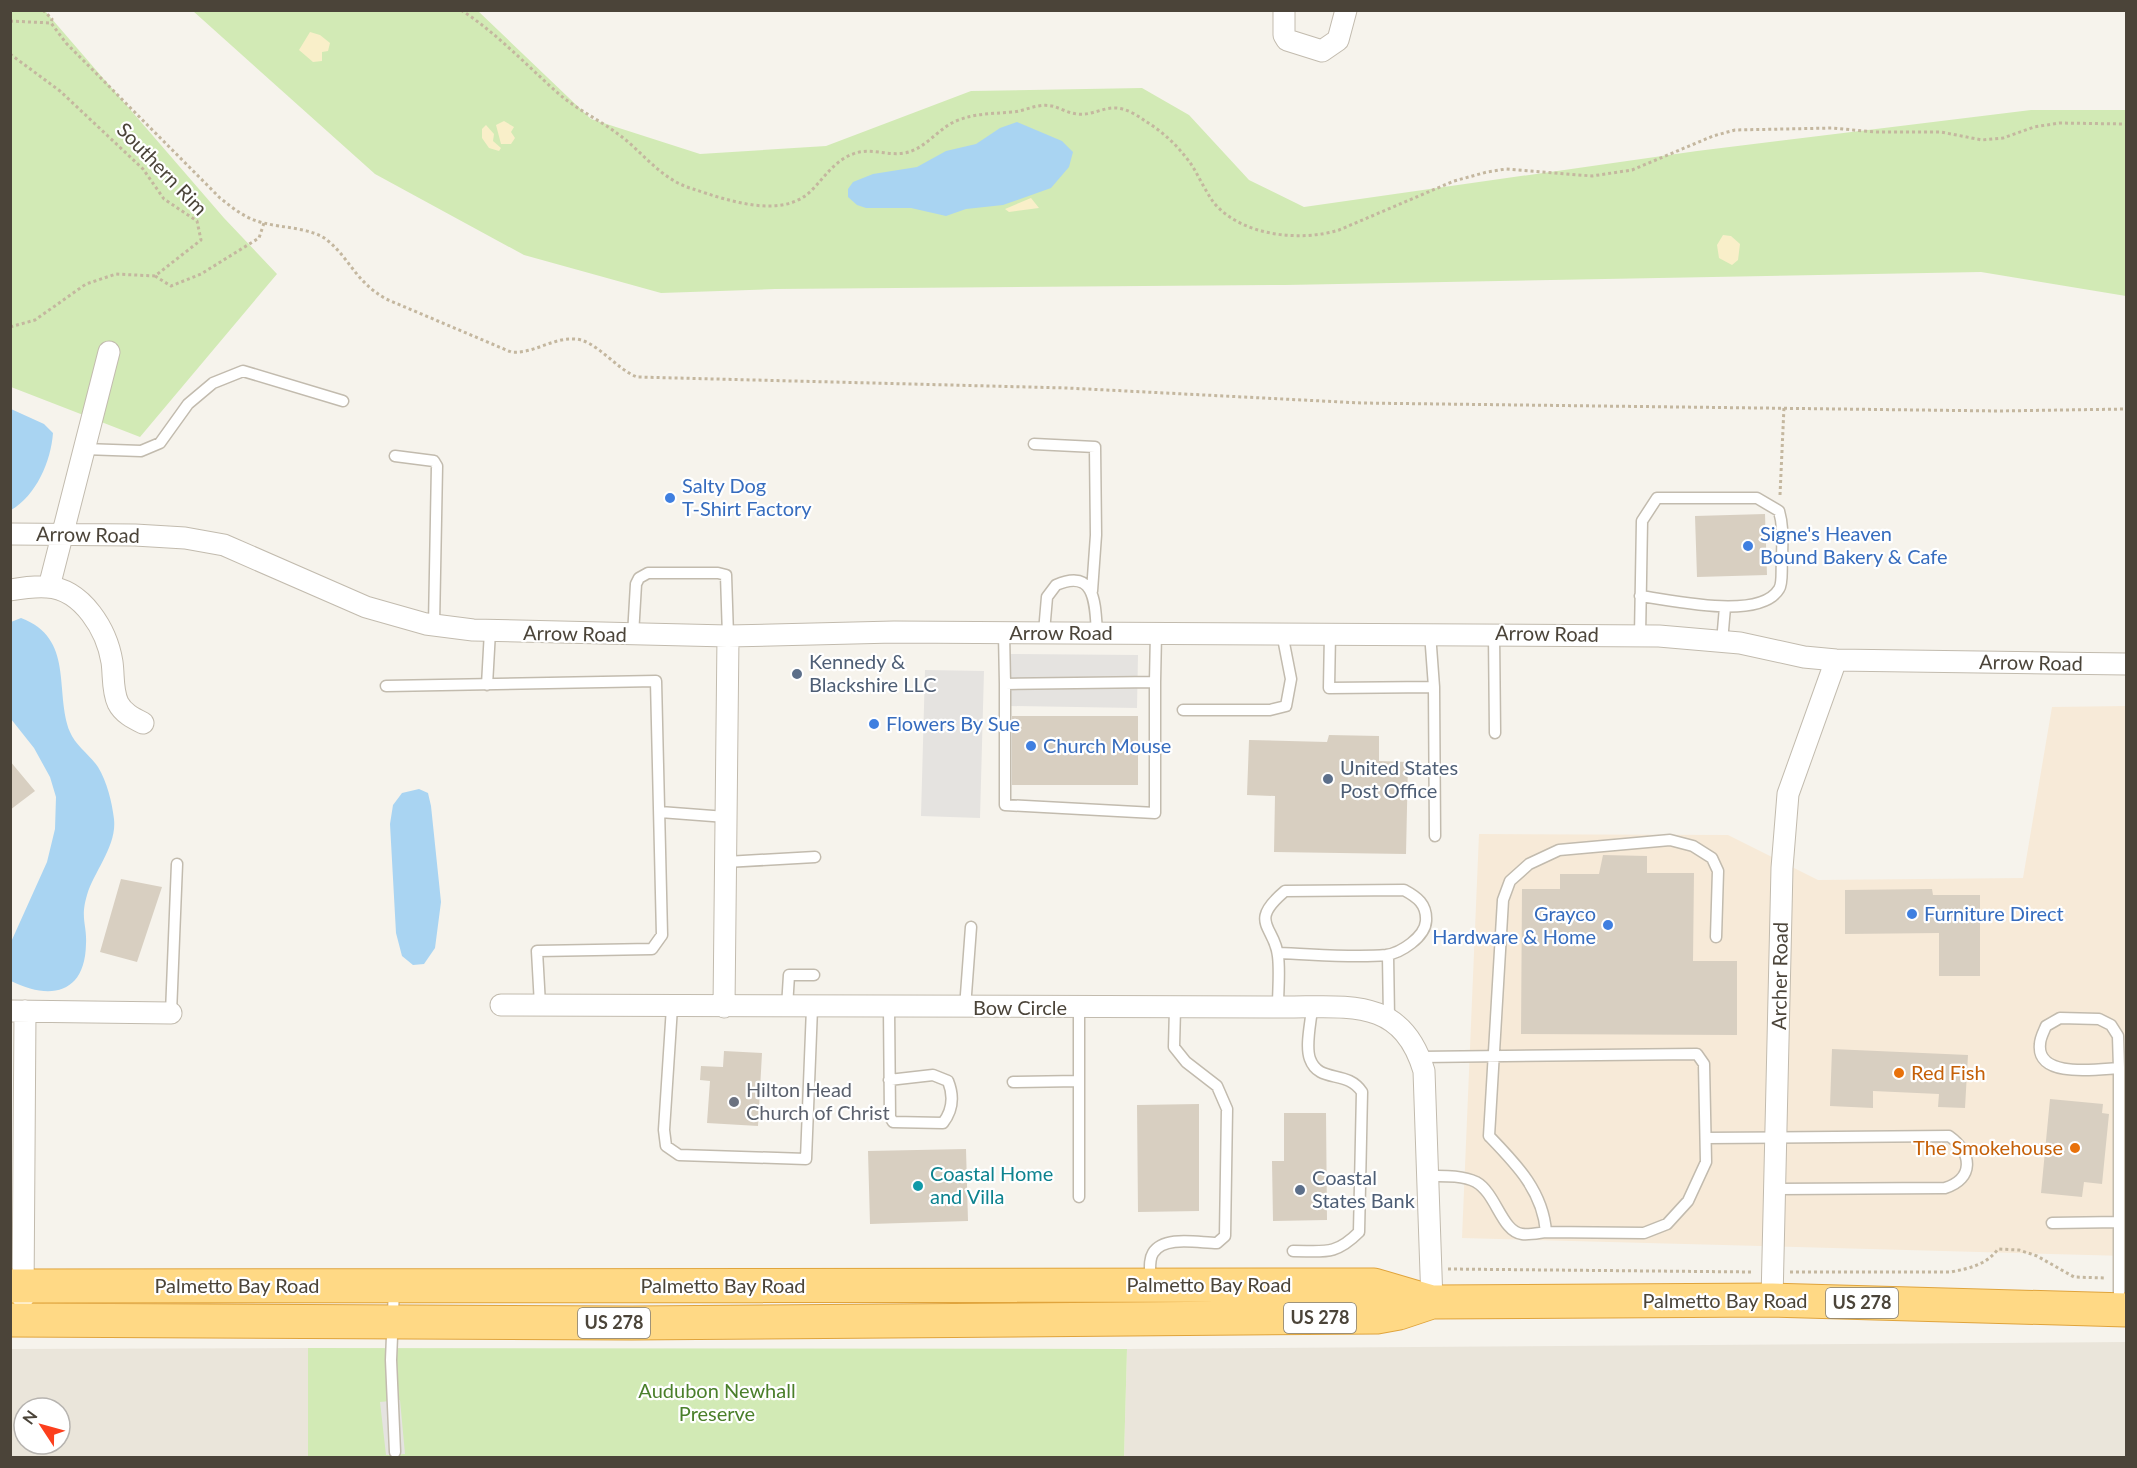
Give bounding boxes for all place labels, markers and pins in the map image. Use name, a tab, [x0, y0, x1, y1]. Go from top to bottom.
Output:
place label: Salty Dog T-Shirt Factory	[682, 473, 812, 520]
marker: Salty Dog T-Shirt Factory	[663, 491, 677, 505]
place label: Signe's Heaven Bound Bakery & Cafe	[1760, 521, 1948, 568]
marker: Signe's Heaven Bound Bakery & Cafe	[1741, 539, 1755, 553]
place label: Kennedy & Blackshire LLC	[809, 649, 937, 696]
marker: Kennedy & Blackshire LLC	[790, 667, 804, 681]
place label: Flowers By Sue	[886, 711, 1020, 735]
marker: Flowers By Sue	[867, 717, 881, 731]
place label: Church Mouse	[1043, 733, 1171, 757]
marker: Church Mouse	[1024, 739, 1038, 753]
place label: United States Post Office	[1340, 755, 1458, 802]
marker: United States Post Office	[1321, 772, 1335, 786]
place label: Grayco Hardware & Home	[1432, 901, 1596, 948]
place label: Furniture Direct	[1924, 901, 2064, 925]
marker: Furniture Direct	[1905, 907, 1919, 921]
marker: Grayco Hardware & Home	[1601, 918, 1615, 932]
place label: Red Fish	[1911, 1060, 1986, 1084]
marker: Red Fish	[1892, 1066, 1906, 1080]
place label: Hilton Head Church of Christ	[746, 1077, 890, 1124]
marker: Hilton Head Church of Christ	[727, 1095, 741, 1109]
place label: The Smokehouse	[1913, 1135, 2063, 1159]
marker: The Smokehouse	[2068, 1141, 2082, 1155]
place label: Coastal Home and Villa	[930, 1161, 1053, 1208]
place label: Coastal States Bank	[1312, 1165, 1416, 1212]
marker: Coastal Home and Villa	[911, 1179, 925, 1193]
marker: Coastal States Bank	[1293, 1183, 1307, 1197]

